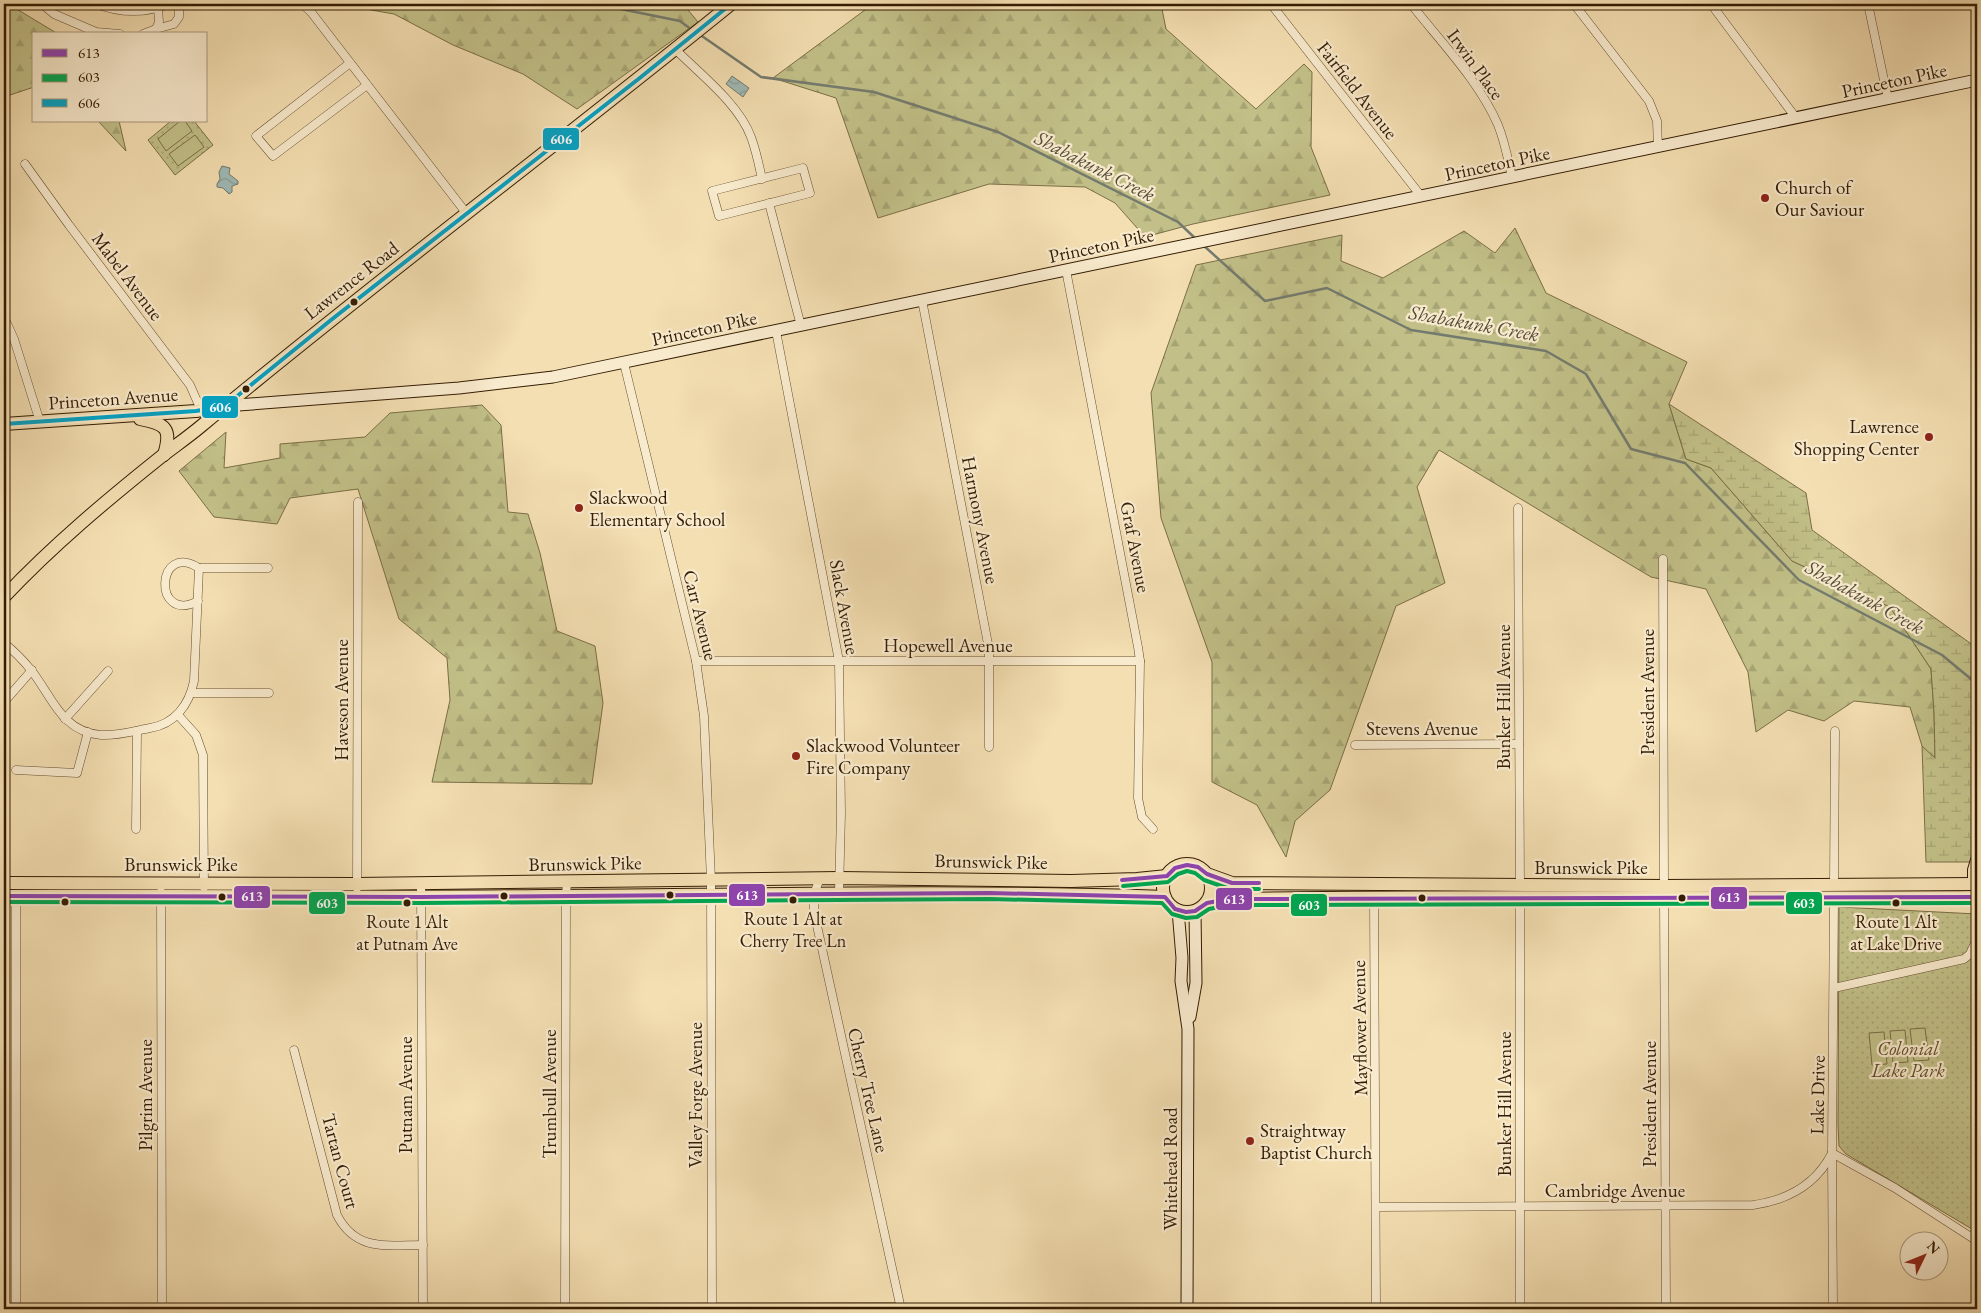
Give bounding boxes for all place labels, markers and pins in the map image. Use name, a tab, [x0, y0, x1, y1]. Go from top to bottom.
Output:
place label: Church of Our Saviour	[1775, 175, 1865, 222]
marker: Church of Our Saviour	[1759, 192, 1771, 204]
unlabelled marker	[349, 297, 359, 307]
unlabelled marker	[241, 384, 251, 394]
place label: Lawrence Shopping Center	[1794, 414, 1920, 461]
marker: Lawrence Shopping Center	[1923, 431, 1935, 443]
place label: Slackwood Elementary School	[589, 485, 726, 532]
marker: Slackwood Elementary School	[573, 502, 585, 514]
place label: Slackwood Volunteer Fire Company	[806, 733, 961, 780]
marker: Slackwood Volunteer Fire Company	[790, 750, 802, 762]
unlabelled marker	[665, 890, 675, 900]
unlabelled marker	[499, 891, 509, 901]
unlabelled marker	[217, 892, 227, 902]
unlabelled marker	[1417, 893, 1427, 903]
unlabelled marker	[1677, 893, 1687, 903]
marker: Route 1 Alt at Cherry Tree Ln	[788, 895, 798, 905]
unlabelled marker	[60, 897, 70, 907]
marker: Route 1 Alt at Putnam Ave	[402, 898, 412, 908]
marker: Route 1 Alt at Lake Drive	[1891, 898, 1901, 908]
place label: Route 1 Alt at Cherry Tree Ln	[740, 907, 847, 952]
place label: Route 1 Alt at Putnam Ave	[356, 910, 458, 955]
place label: Route 1 Alt at Lake Drive	[1850, 910, 1942, 955]
place label: Straightway Baptist Church	[1260, 1118, 1372, 1165]
marker: Straightway Baptist Church	[1244, 1135, 1256, 1147]

